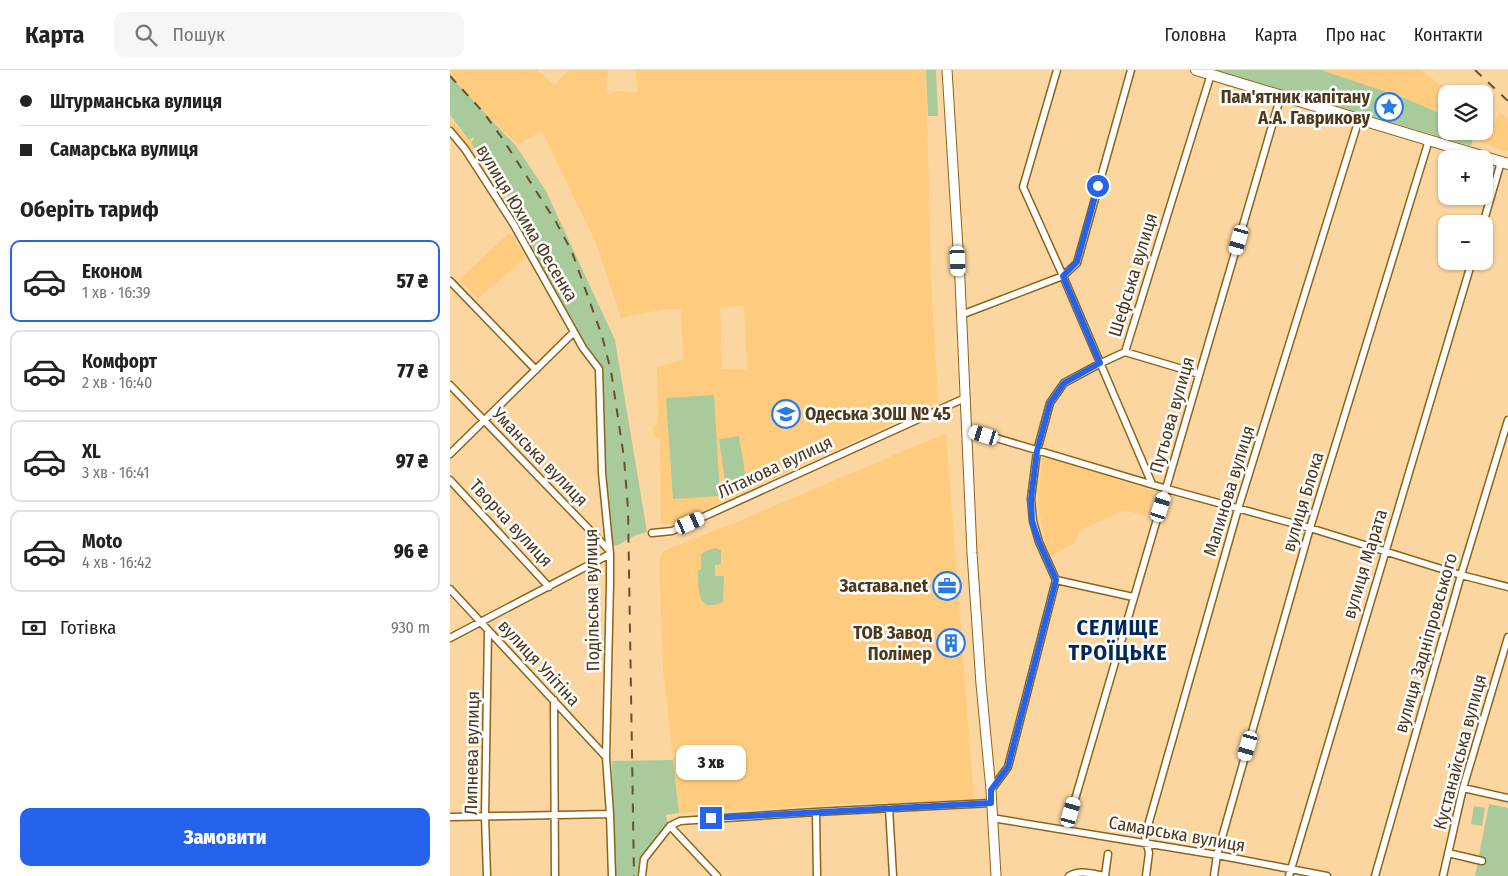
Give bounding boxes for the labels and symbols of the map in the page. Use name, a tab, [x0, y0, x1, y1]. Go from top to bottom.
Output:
place label: Пам'ятник капітану А.А. Гаврикову	[1221, 86, 1370, 129]
place icon: Пам'ятник капітану А.А. Гаврикову	[1374, 92, 1404, 122]
street label: вулиця Юхима Фесенка	[471, 140, 583, 306]
route start	[1087, 175, 1109, 197]
street label: Шефська вулиця	[1104, 210, 1162, 340]
car	[1227, 224, 1250, 256]
car	[949, 246, 966, 276]
street label: Путьова вулиця	[1145, 354, 1199, 476]
school or university icon: Одеська ЗОШ № 45	[771, 399, 801, 429]
street label: Уманська вулиця	[487, 402, 593, 511]
place label: Одеська ЗОШ № 45	[805, 403, 951, 425]
car	[967, 423, 1000, 447]
street label: Малинова вулиця	[1199, 423, 1259, 559]
street label: Літакова вулиця	[714, 431, 836, 503]
street label: вулиця Блока	[1277, 449, 1329, 555]
street label: Творча вулиця	[465, 475, 557, 571]
car	[1149, 490, 1172, 524]
street label: вулиця Марата	[1338, 506, 1392, 621]
car	[673, 510, 706, 536]
street label: Подільська вулиця	[580, 529, 604, 671]
street label: вулиця Задніпровського	[1390, 551, 1462, 735]
office icon: Застава.net	[932, 571, 962, 601]
place label: Застава.net	[838, 575, 929, 597]
district label: СЕЛИЩЕ ТРОЇЦЬКЕ	[1068, 614, 1168, 666]
street label: вулиця Улітіна	[493, 615, 585, 711]
place label: ТОВ Завод Полімер	[853, 622, 932, 665]
building icon: ТОВ Завод Полімер	[936, 628, 966, 658]
street label: Кустанайська вулиця	[1429, 672, 1491, 832]
street label: Липнева вулиця	[460, 691, 484, 815]
car	[1236, 730, 1259, 762]
callout: 3 хв	[676, 746, 746, 780]
car	[1059, 796, 1082, 828]
route end	[700, 807, 722, 829]
street label: Самарська вулиця	[1107, 811, 1247, 857]

